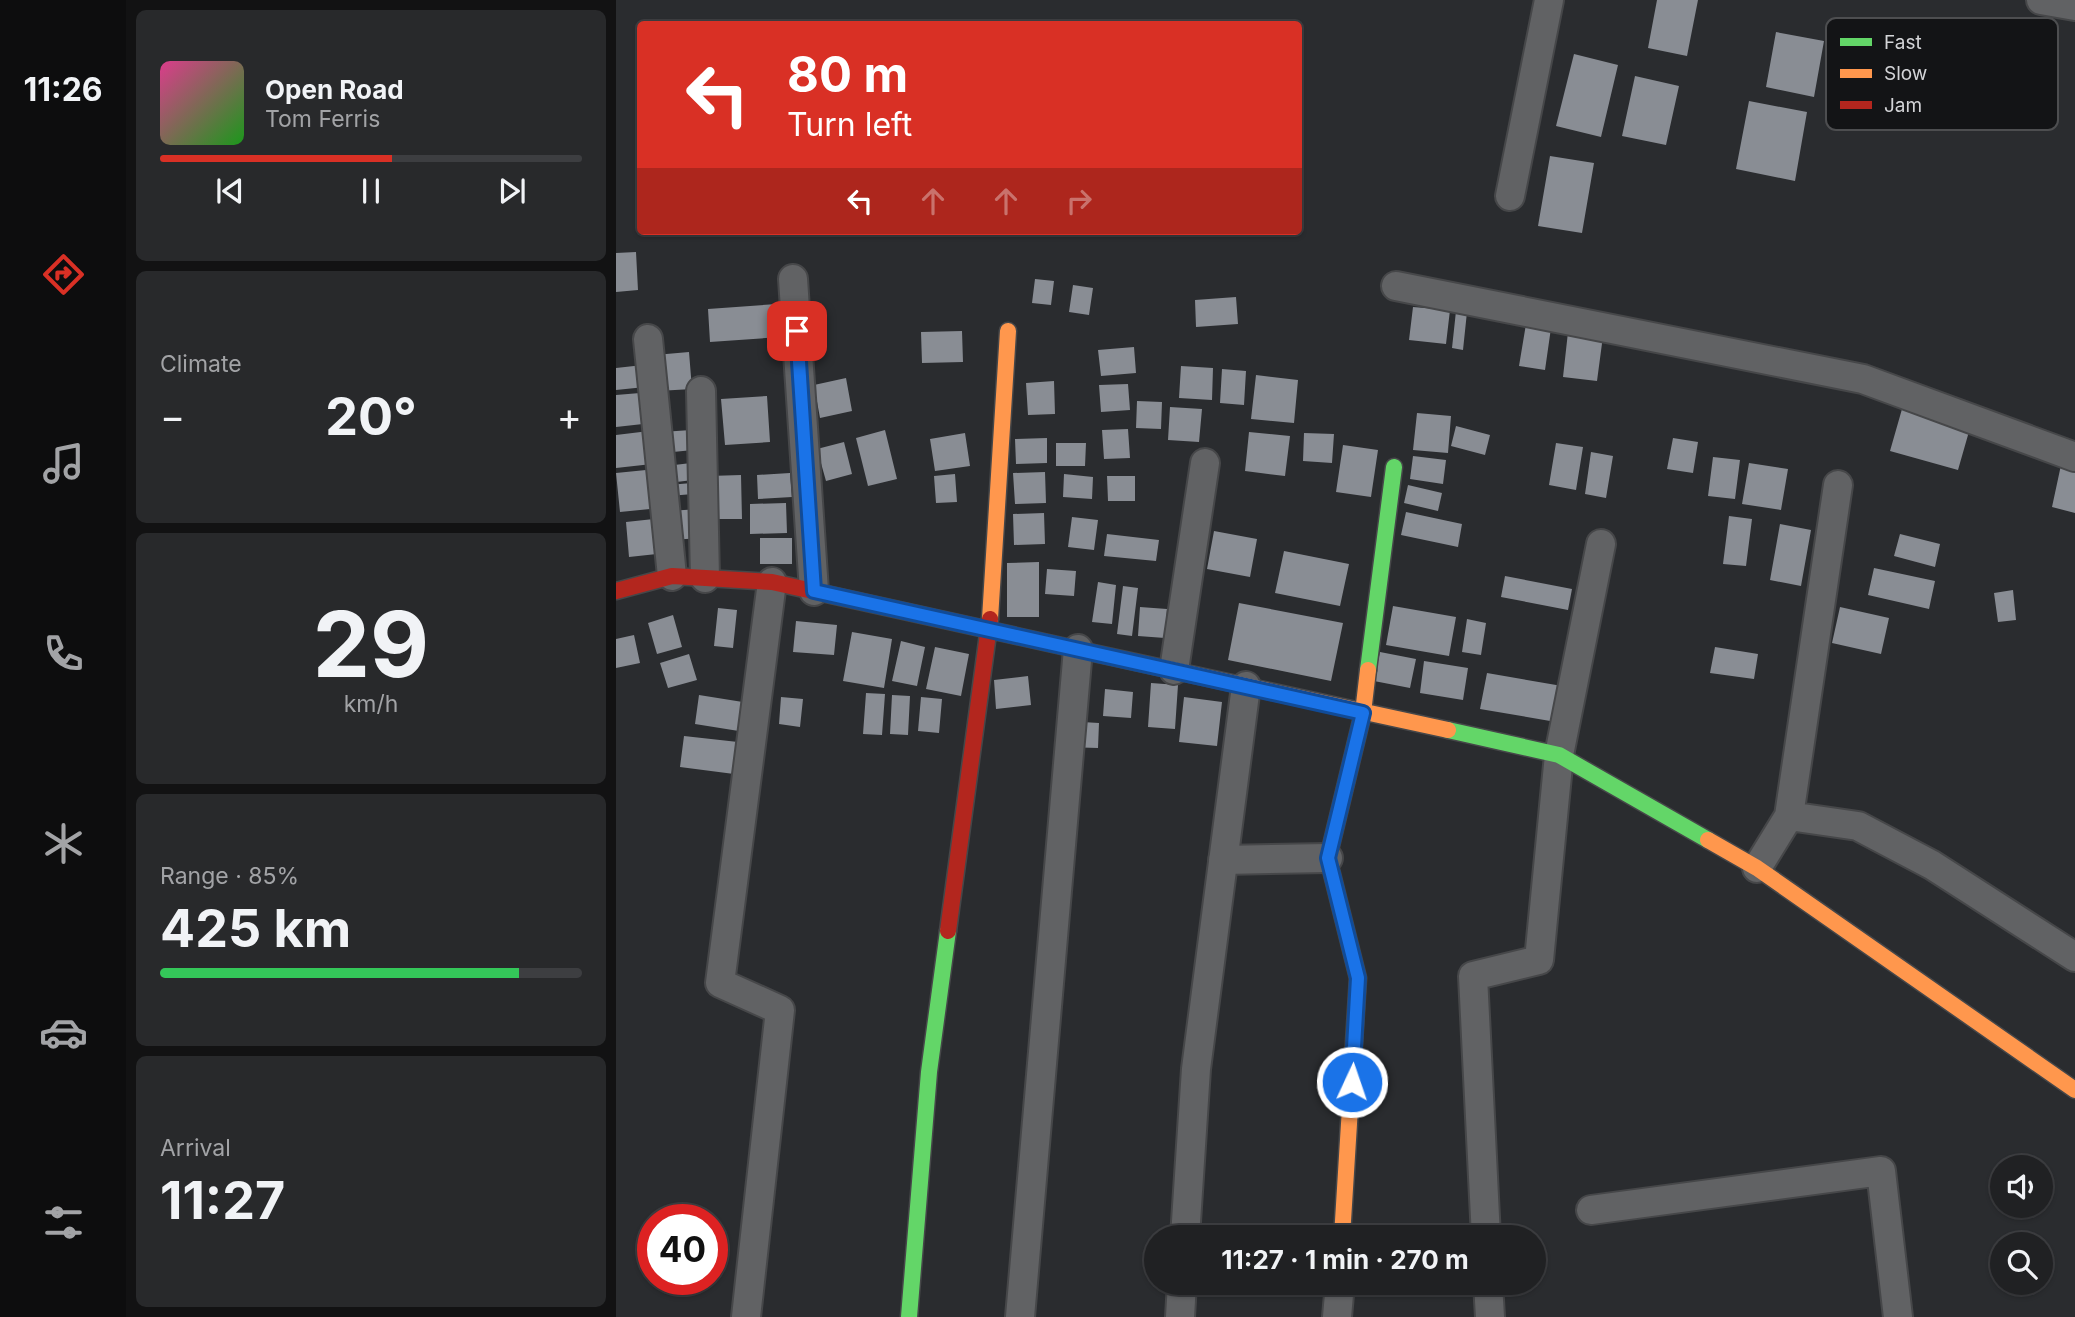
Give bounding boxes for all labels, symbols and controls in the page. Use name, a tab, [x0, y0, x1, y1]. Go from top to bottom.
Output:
legend	[1826, 18, 2058, 130]
text: Fast	[1884, 31, 1922, 54]
text: 80 m	[787, 45, 908, 104]
icon: left	[672, 49, 763, 140]
text: Slow	[1884, 62, 1927, 85]
text: 11:26	[23, 70, 103, 109]
text: Open Road	[265, 74, 404, 105]
text: Jam	[1884, 94, 1922, 117]
text: Tom Ferris	[265, 105, 380, 133]
text: Turn left	[787, 105, 912, 144]
icon: previous	[211, 172, 249, 210]
icon: pause	[352, 172, 390, 210]
icon: next	[493, 172, 531, 210]
icon: left	[841, 182, 879, 220]
icon: ahead	[914, 182, 952, 220]
icon: ahead	[987, 182, 1025, 220]
icon: right	[1060, 182, 1098, 220]
icon: directions	[39, 250, 88, 299]
pin	[767, 301, 827, 361]
icon: arrive	[778, 312, 816, 350]
text: Climate	[160, 350, 242, 378]
text: 20°	[325, 385, 417, 448]
text: −	[160, 393, 185, 439]
text: +	[557, 393, 582, 439]
icon: music	[39, 439, 88, 488]
text: 29	[313, 589, 429, 699]
icon: phone	[39, 629, 88, 678]
text: km/h	[344, 690, 398, 718]
icon: climate	[39, 819, 88, 868]
text: Range · 85%	[160, 862, 299, 890]
text: 425 km	[160, 897, 351, 960]
icon: car	[39, 1008, 88, 1057]
position arrow	[1315, 1045, 1389, 1119]
text: Arrival	[160, 1134, 231, 1162]
map controls	[1990, 1155, 2053, 1295]
button: sound	[1990, 1155, 2053, 1218]
text: 11:27	[160, 1169, 285, 1232]
icon: filters	[39, 1198, 88, 1247]
speed limit sign: 40	[637, 1204, 728, 1295]
button: search	[1990, 1232, 2053, 1295]
text: 11:27 · 1 min · 270 m	[1221, 1244, 1469, 1275]

